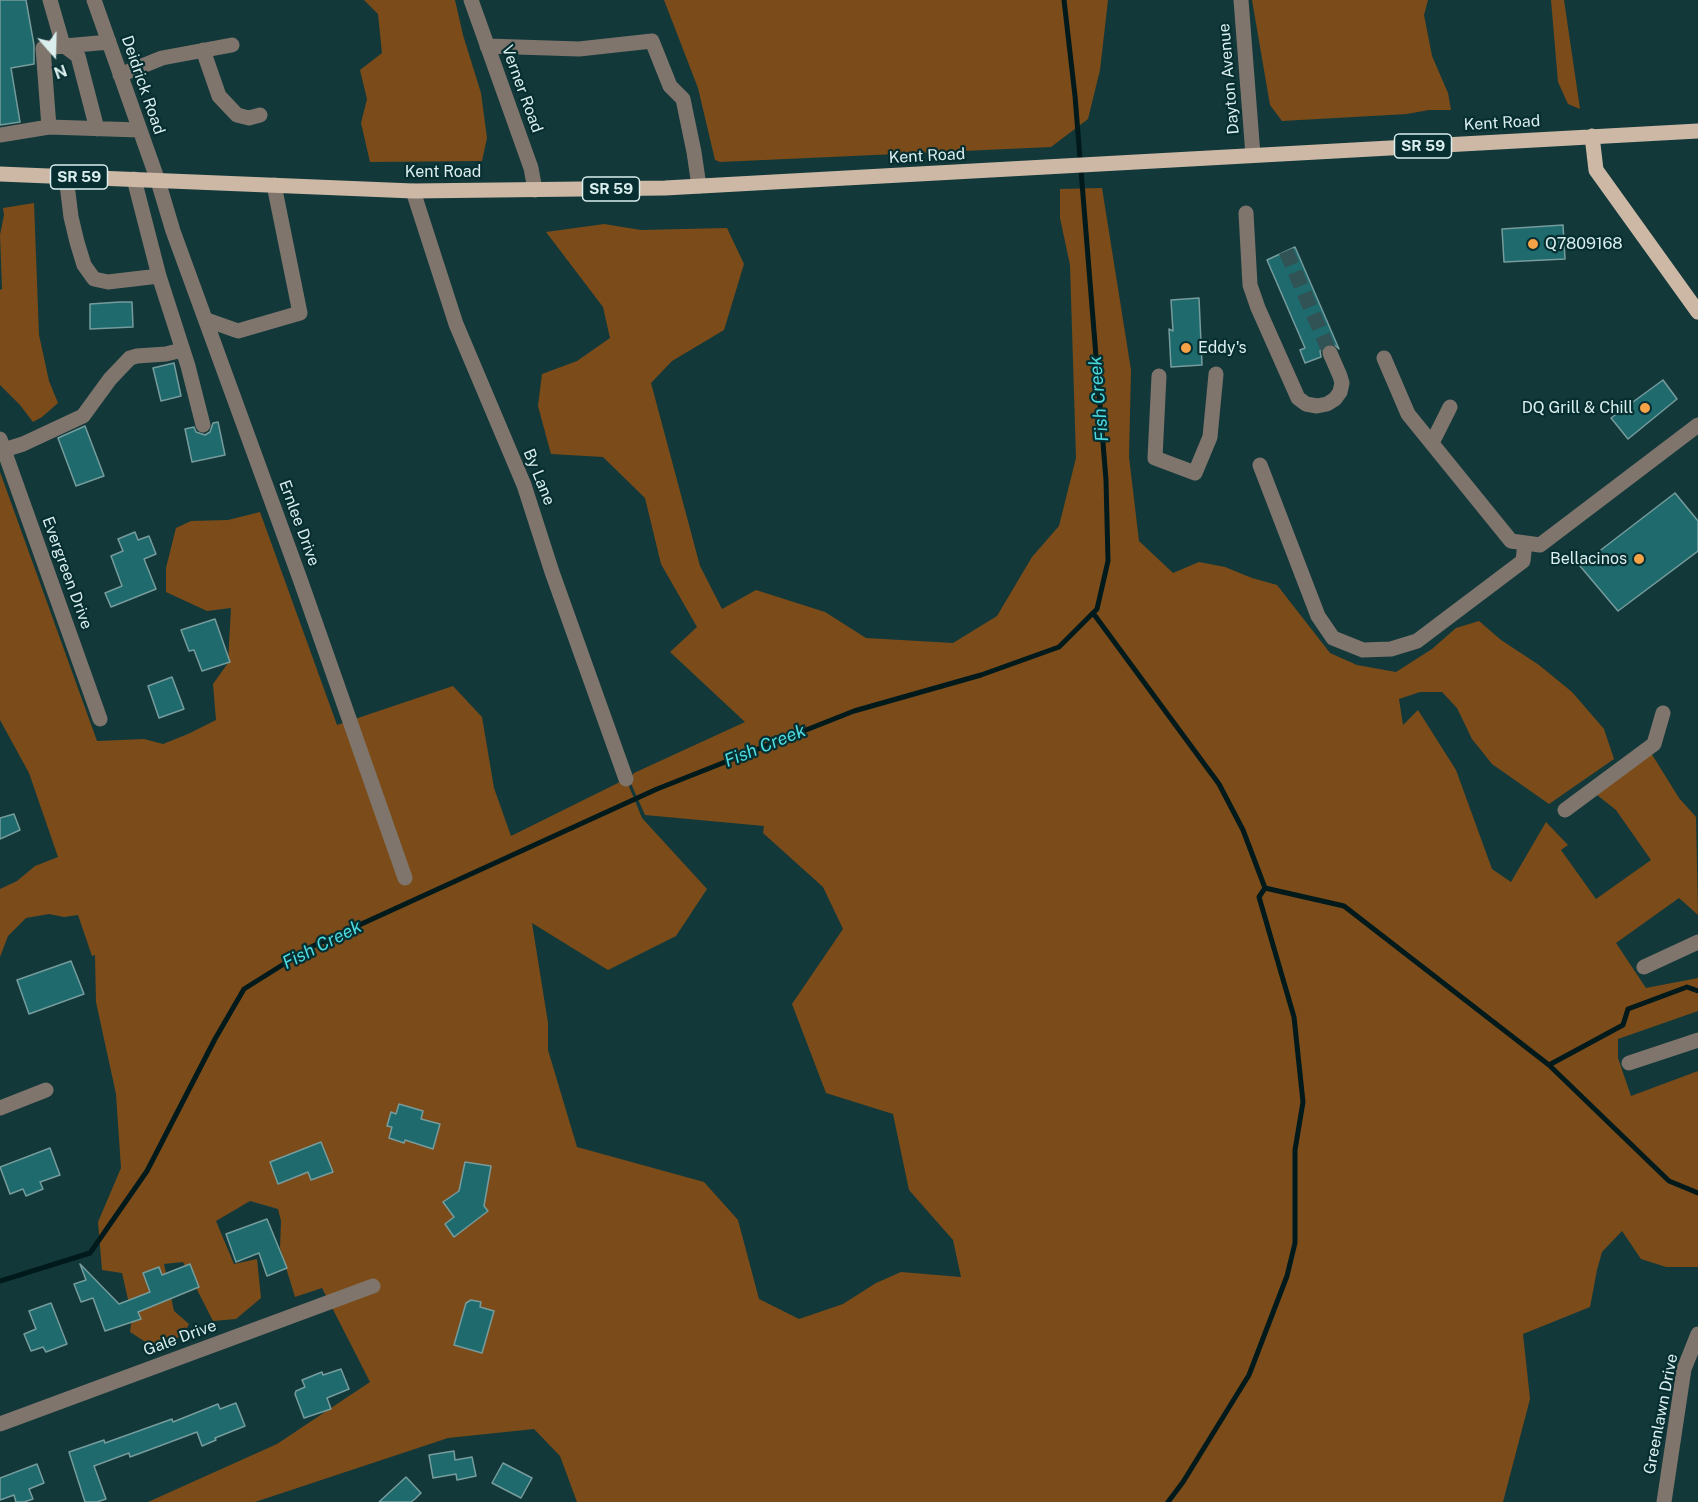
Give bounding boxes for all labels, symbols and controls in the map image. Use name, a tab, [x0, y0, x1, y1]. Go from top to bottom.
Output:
street label: Dayton Avenue	[1215, 23, 1243, 135]
north arrow	[24, 24, 84, 84]
street label: Deidrick Road	[117, 33, 169, 137]
street label: Verner Road	[497, 43, 547, 135]
text: N	[51, 60, 69, 82]
street label: Kent Road	[1463, 111, 1541, 135]
road number: SR 59	[1394, 134, 1452, 158]
street label: Kent Road	[888, 144, 966, 168]
street label: Kent Road	[405, 162, 481, 182]
road number: SR 59	[50, 165, 107, 189]
road number: SR 59	[582, 177, 640, 201]
place label: Q7809168	[1545, 234, 1623, 254]
marker: Q7809168	[1526, 237, 1540, 251]
place label: Eddy's	[1198, 338, 1246, 358]
marker: Eddy's	[1179, 341, 1193, 355]
water label: Fish Creek	[1084, 355, 1114, 443]
place label: DQ Grill & Chill	[1522, 398, 1633, 418]
marker: DQ Grill & Chill	[1638, 401, 1652, 415]
street label: By Lane	[519, 446, 559, 508]
street label: Ernlee Drive	[275, 477, 323, 569]
street label: Evergreen Drive	[38, 514, 96, 632]
place label: Bellacinos	[1550, 549, 1627, 569]
marker: Bellacinos	[1632, 552, 1646, 566]
water label: Fish Creek	[721, 720, 809, 772]
water label: Fish Creek	[279, 916, 365, 974]
street label: Gale Drive	[141, 1316, 219, 1360]
street label: Greenlawn Drive	[1640, 1352, 1682, 1476]

